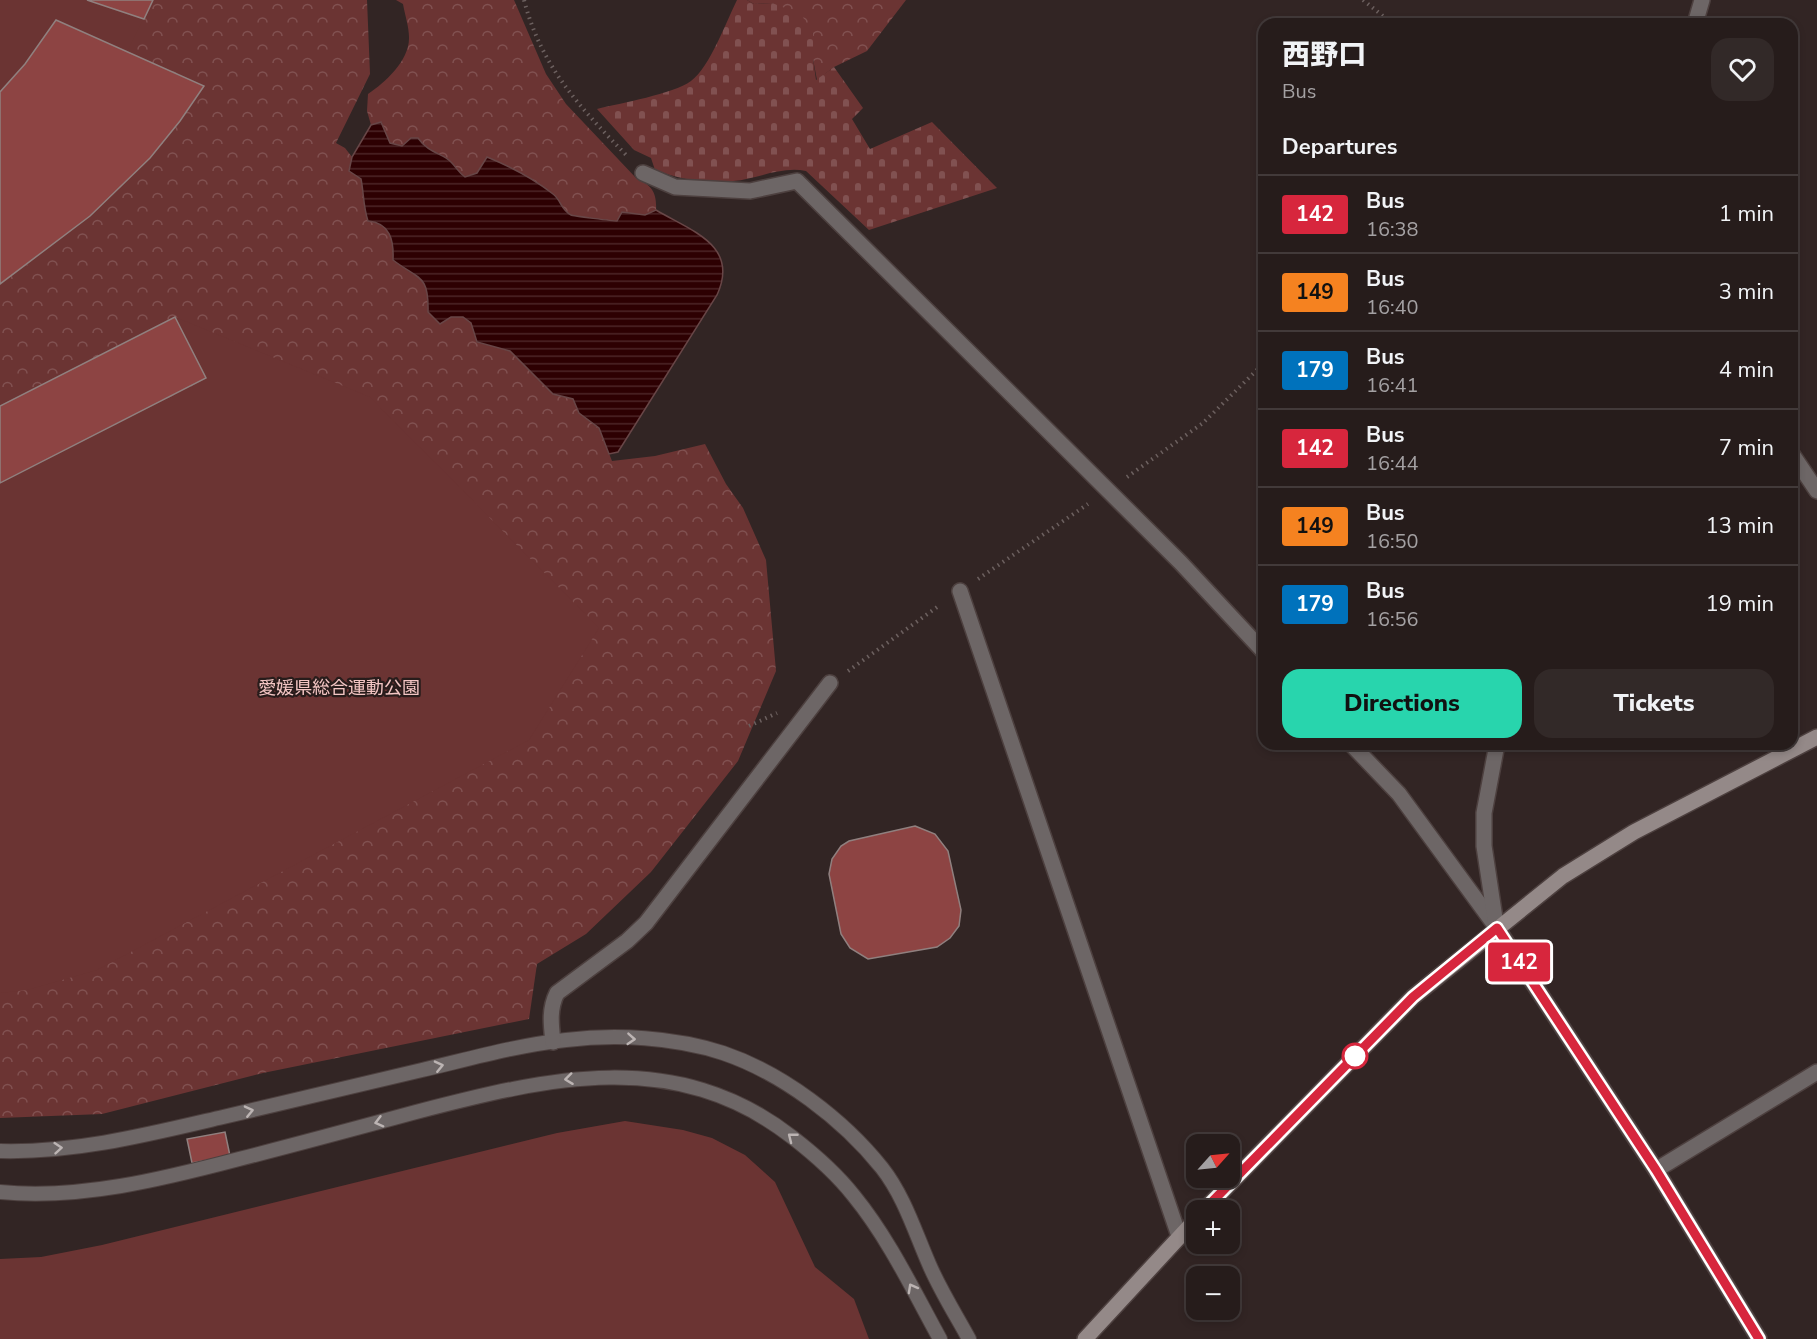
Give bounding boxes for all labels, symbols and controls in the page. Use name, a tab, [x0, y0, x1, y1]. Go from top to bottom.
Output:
text: 西野口	[1282, 36, 1366, 74]
button: heart	[1711, 38, 1774, 101]
text: Bus	[1282, 78, 1316, 105]
text: Departures	[1282, 132, 1397, 162]
text: Bus	[1366, 186, 1405, 216]
text: 1 min	[1719, 199, 1774, 229]
text: 142	[1296, 200, 1334, 228]
text: 16:38	[1366, 216, 1419, 243]
text: Bus	[1366, 264, 1405, 294]
text: 3 min	[1719, 277, 1774, 307]
text: 149	[1296, 278, 1334, 306]
text: 16:40	[1366, 294, 1419, 321]
text: Bus	[1366, 342, 1405, 372]
text: 4 min	[1719, 355, 1774, 385]
text: 179	[1296, 356, 1334, 384]
text: 16:41	[1366, 372, 1419, 399]
text: Bus	[1366, 420, 1405, 450]
text: 7 min	[1719, 433, 1774, 463]
text: 142	[1296, 434, 1334, 462]
text: 16:44	[1366, 450, 1419, 477]
text: Bus	[1366, 498, 1405, 528]
text: 13 min	[1706, 511, 1774, 541]
text: 149	[1296, 512, 1334, 540]
text: 16:50	[1366, 528, 1419, 555]
text: Bus	[1366, 576, 1405, 606]
text: 19 min	[1706, 589, 1774, 619]
text: 179	[1296, 590, 1334, 618]
text: 16:56	[1366, 606, 1419, 633]
button: Directions	[1282, 669, 1522, 738]
button: Tickets	[1534, 669, 1774, 738]
park label: 愛媛県総合運動公園	[258, 676, 420, 700]
line badge: 142	[1484, 942, 1553, 982]
text: 142	[1500, 948, 1538, 976]
one-way arrow	[627, 1032, 636, 1045]
unlabelled marker	[1342, 1043, 1368, 1069]
one-way arrow	[434, 1060, 444, 1073]
one-way arrow	[564, 1073, 573, 1085]
one-way arrow	[244, 1105, 254, 1118]
one-way arrow	[374, 1115, 384, 1128]
one-way arrow	[787, 1133, 798, 1144]
north arrow	[1186, 1134, 1240, 1188]
map controls	[1186, 1134, 1240, 1320]
one-way arrow	[54, 1142, 63, 1155]
button: +	[1186, 1200, 1240, 1254]
button: −	[1186, 1266, 1240, 1320]
one-way arrow	[908, 1283, 919, 1294]

